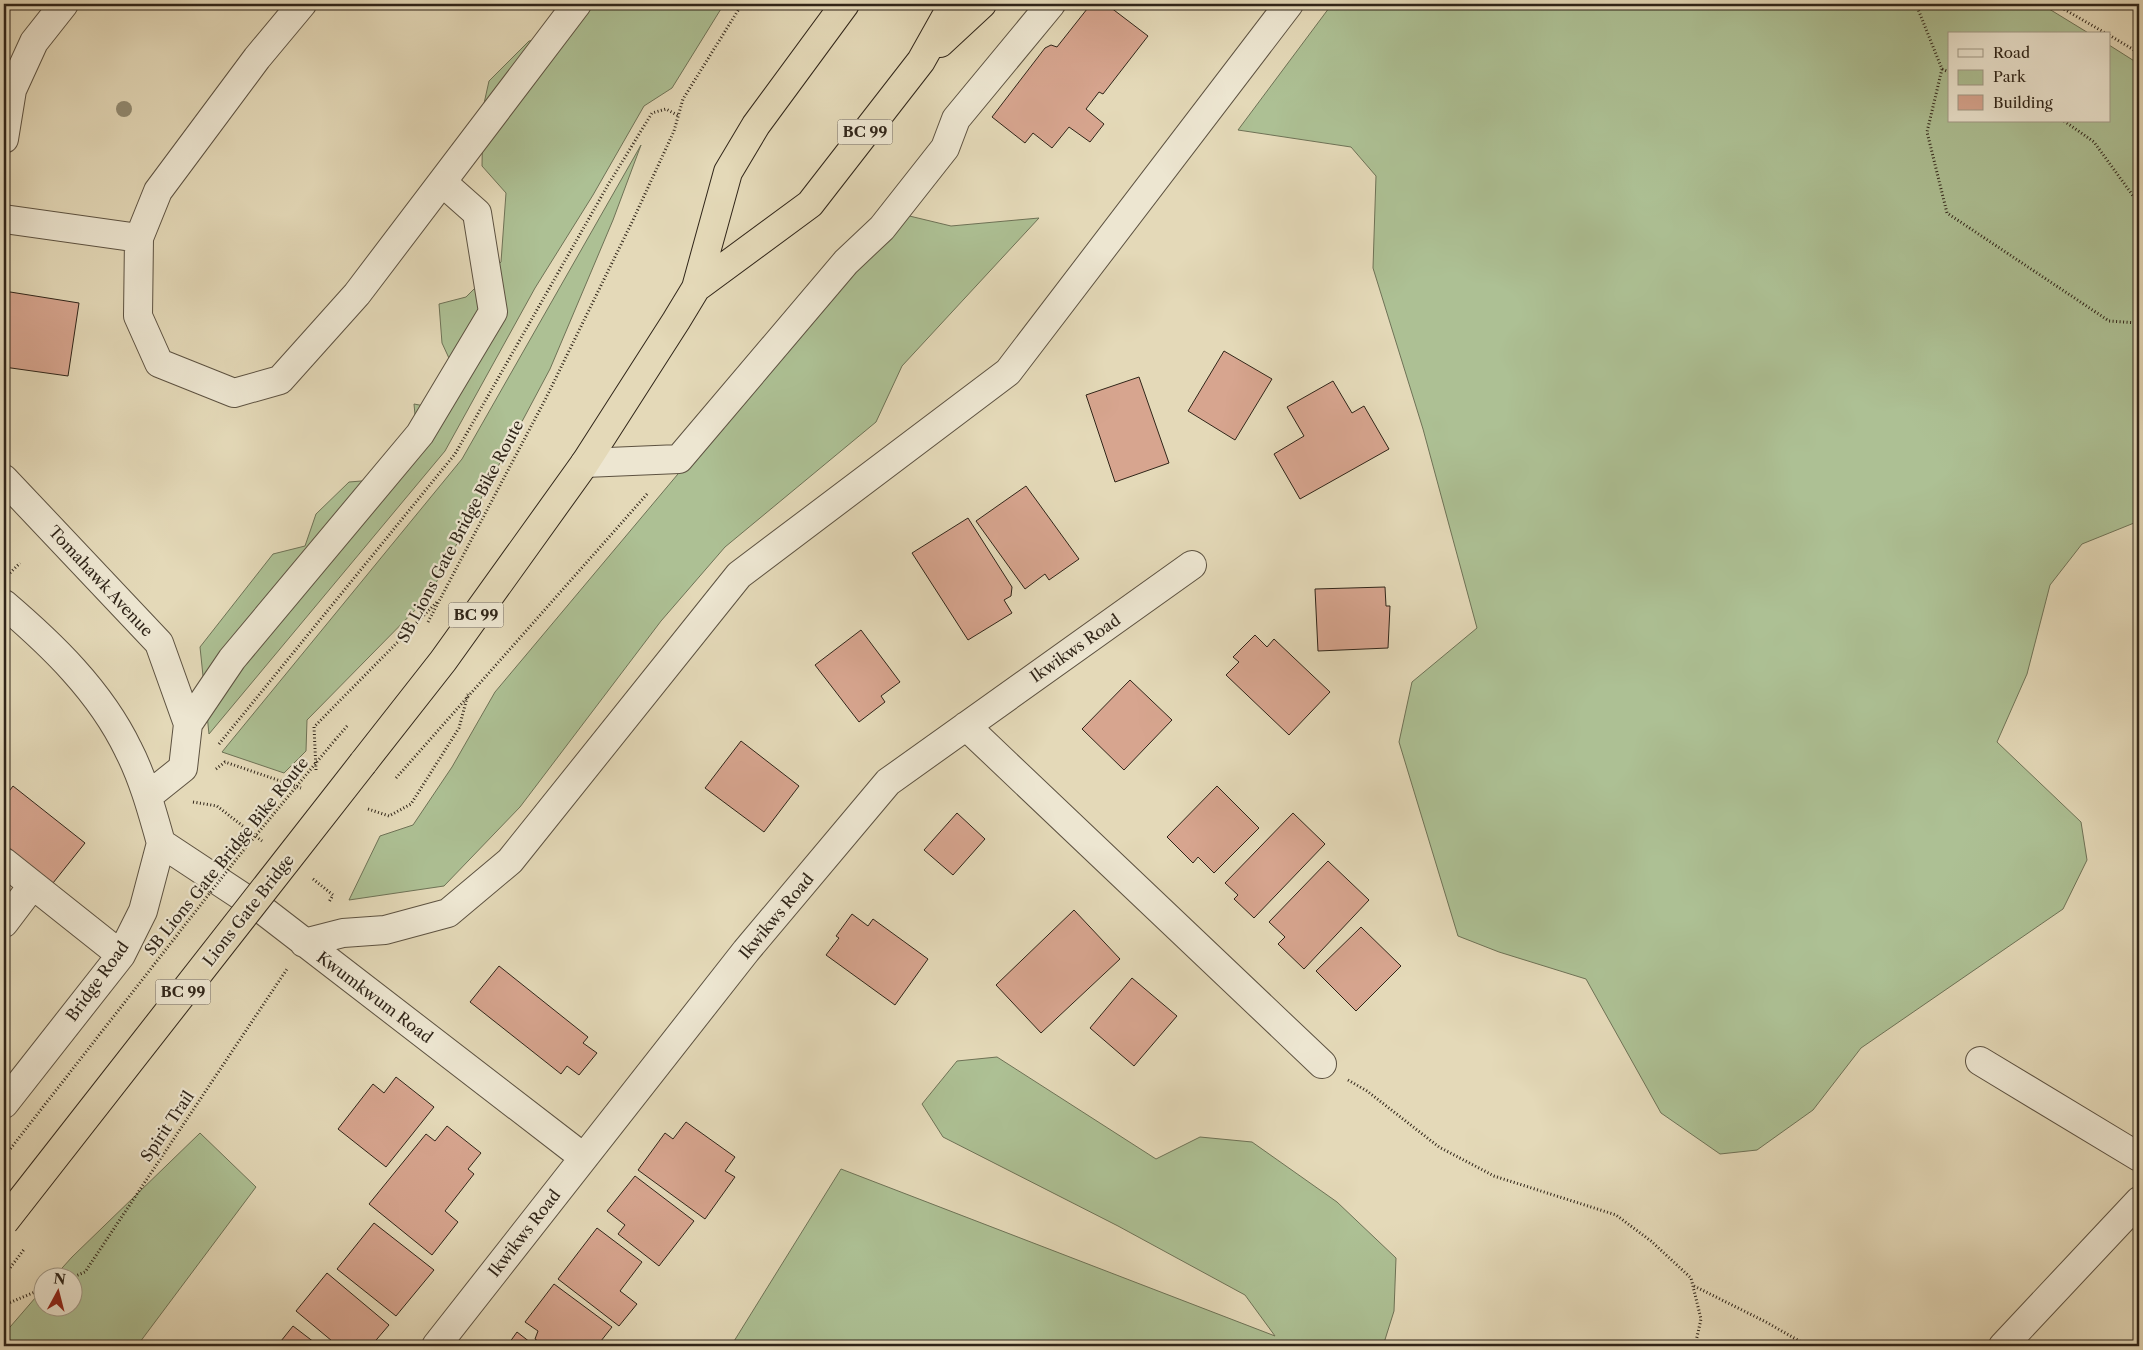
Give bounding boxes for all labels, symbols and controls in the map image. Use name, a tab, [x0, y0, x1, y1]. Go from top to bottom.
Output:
legend	[1948, 32, 2110, 122]
text: Road	[1993, 43, 2030, 62]
text: Park	[1993, 67, 2027, 86]
text: Building	[1993, 93, 2053, 112]
road number: BC 99	[838, 120, 892, 144]
street label: SB Lions Gate Bridge Bike Route	[393, 416, 527, 646]
street label: Tomahawk Avenue	[45, 521, 158, 641]
road number: BC 99	[448, 602, 504, 628]
street label: Ikwikws Road	[1026, 609, 1124, 686]
street label: SB Lions Gate Bridge Bike Route	[140, 753, 312, 959]
street label: Lions Gate Bridge	[198, 850, 298, 970]
street label: Ikwikws Road	[734, 869, 818, 963]
street label: Bridge Road	[61, 937, 133, 1025]
street label: Kwumkwum Road	[313, 947, 437, 1047]
road number: BC 99	[156, 980, 210, 1004]
street label: Spirit Trail	[136, 1087, 198, 1165]
street label: Ikwikws Road	[484, 1185, 565, 1281]
north arrow	[32, 1268, 82, 1318]
text: N	[52, 1269, 67, 1289]

